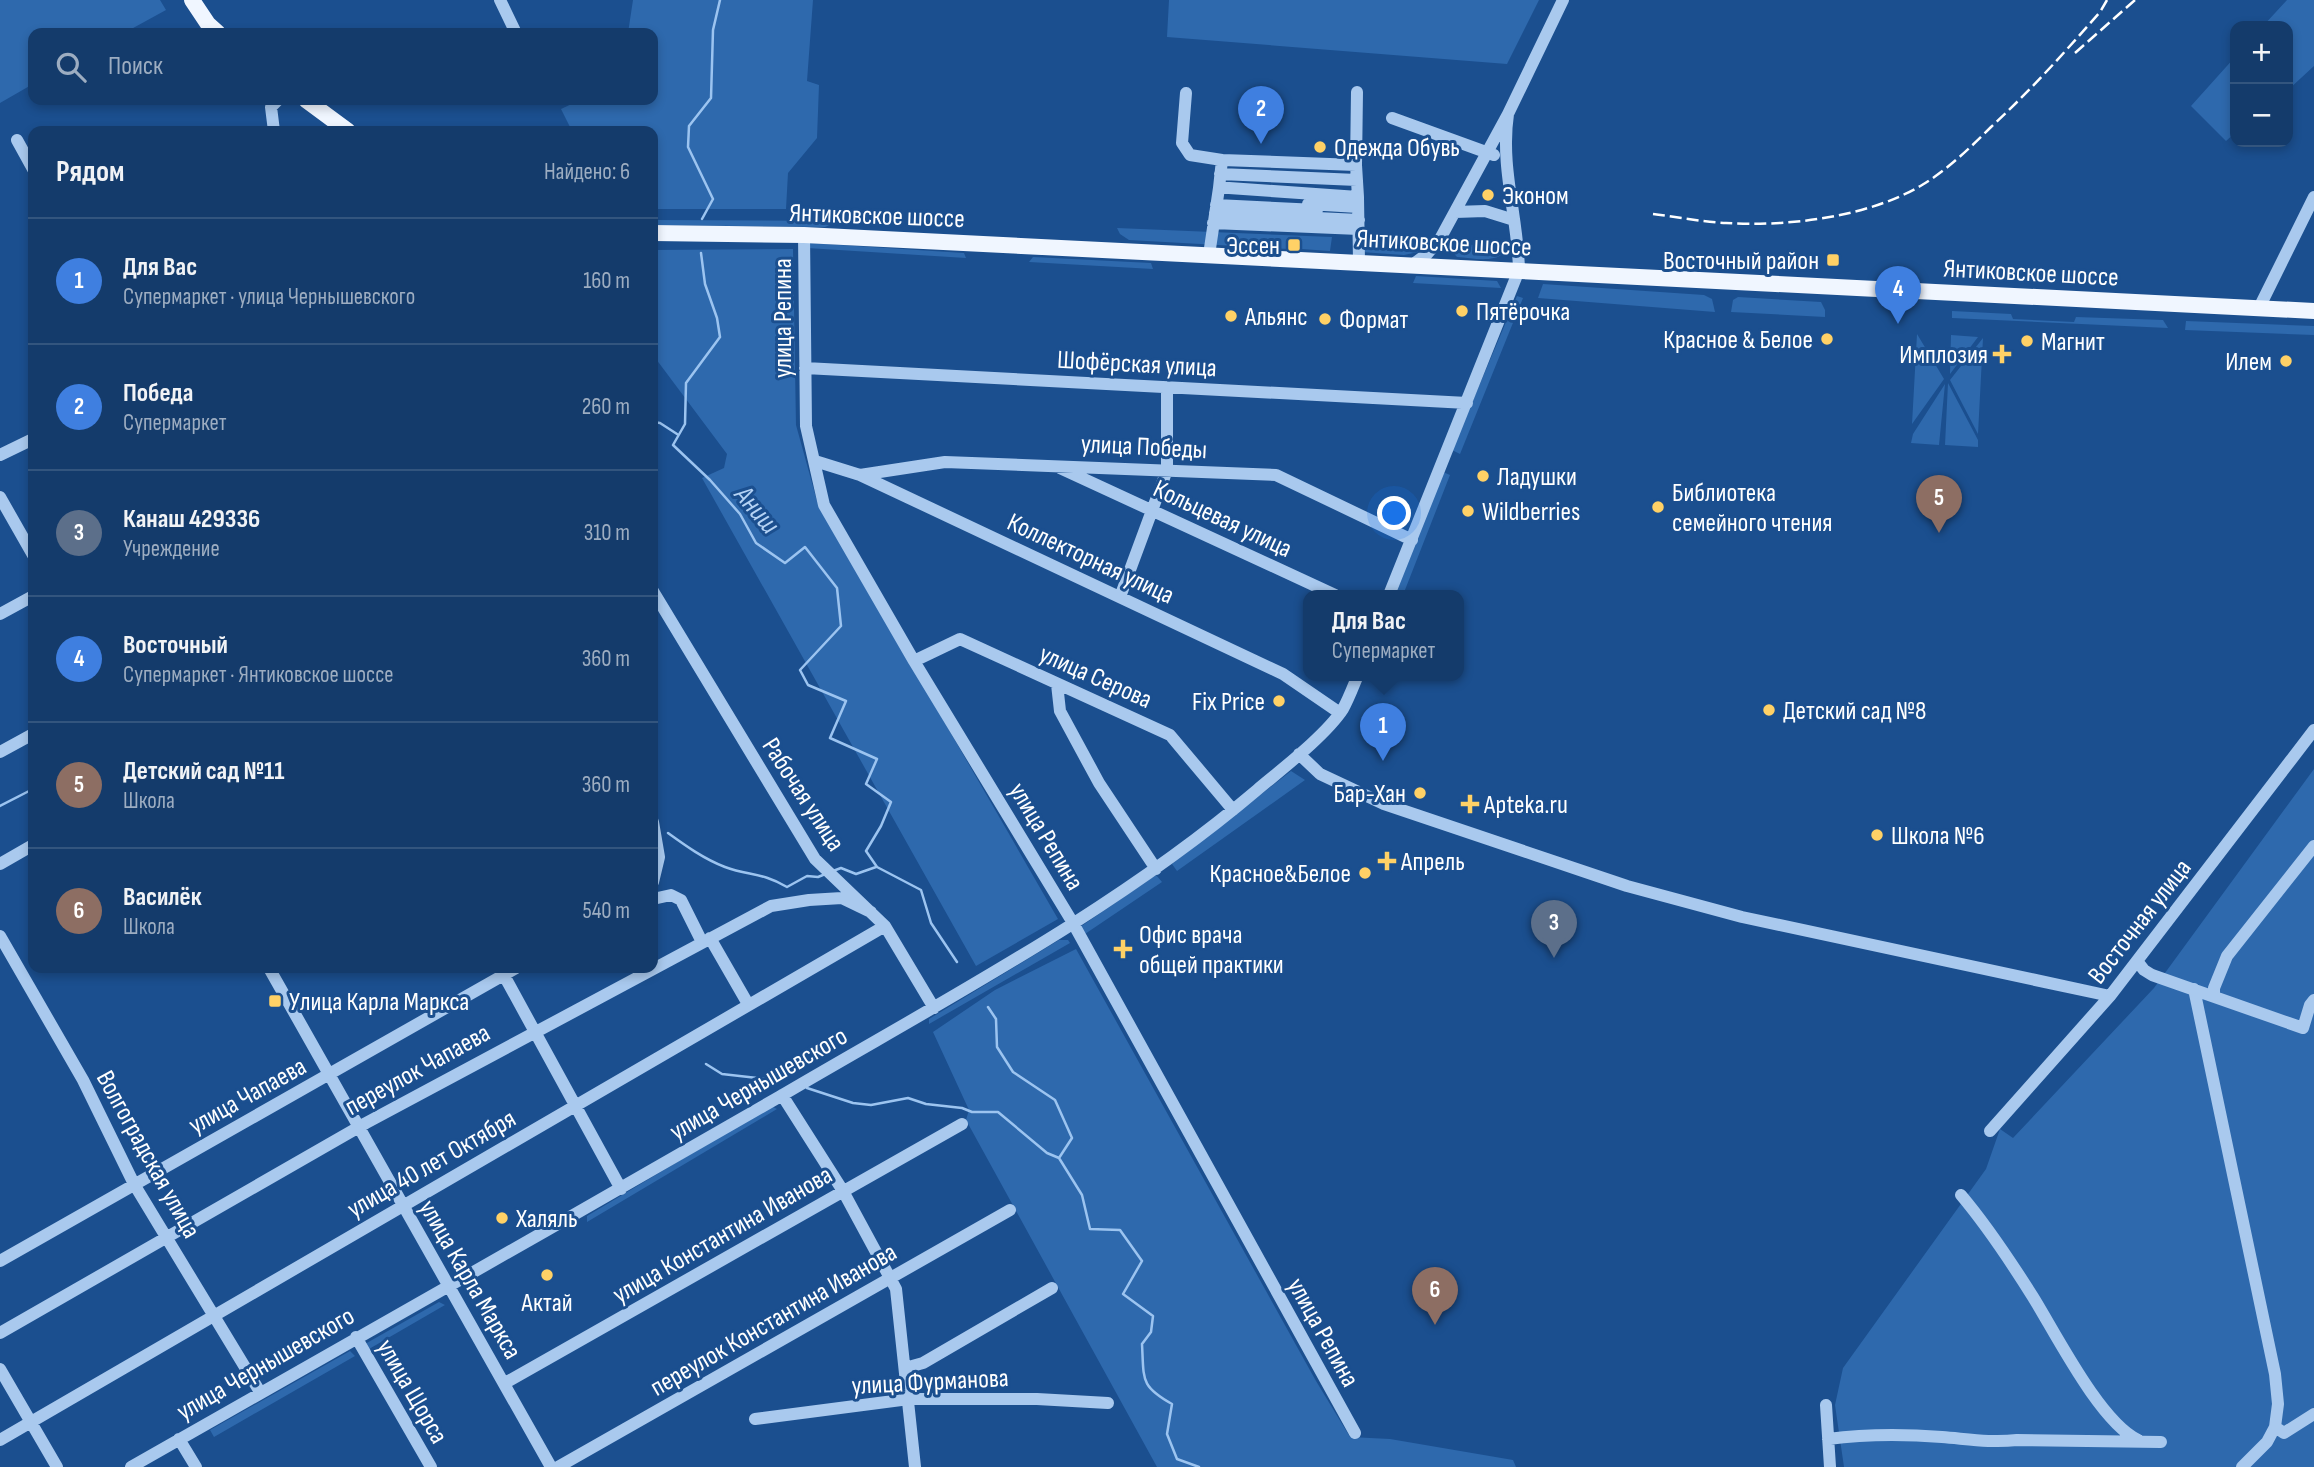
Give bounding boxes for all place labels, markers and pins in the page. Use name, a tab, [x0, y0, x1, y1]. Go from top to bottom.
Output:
pin: 2	[1238, 86, 1284, 144]
place label: Одежда Обувь	[1334, 133, 1460, 164]
marker: Одежда Обувь	[1312, 139, 1328, 155]
place label: Эконом	[1502, 181, 1569, 212]
marker: Эконом	[1480, 187, 1496, 203]
place label: Эссен	[1226, 231, 1280, 262]
marker: Эссен	[1286, 237, 1302, 253]
place label: Восточный район	[1663, 246, 1819, 277]
marker: Восточный район	[1825, 252, 1841, 268]
pin: 4	[1875, 266, 1921, 324]
place label: Пятёрочка	[1476, 297, 1570, 328]
place label: Альянс	[1244, 302, 1308, 333]
marker: Пятёрочка	[1454, 303, 1470, 319]
place label: Формат	[1339, 305, 1409, 336]
marker: Альянс	[1223, 308, 1239, 324]
marker: Формат	[1317, 311, 1333, 327]
place label: Красное & Белое	[1663, 325, 1813, 356]
place label: Магнит	[2041, 327, 2105, 358]
marker: Красное & Белое	[1819, 331, 1835, 347]
marker: Магнит	[2019, 333, 2035, 349]
place label: Имплозия	[1899, 340, 1988, 371]
marker: Имплозия	[1994, 346, 2010, 362]
place label: Илем	[2225, 347, 2272, 378]
marker: Илем	[2278, 353, 2294, 369]
place label: Ладушки	[1497, 462, 1577, 493]
marker: Ладушки	[1475, 468, 1491, 484]
pin: 5	[1916, 475, 1962, 533]
place label: Библиотека семейного чтения	[1672, 478, 1833, 539]
place label: Wildberries	[1482, 497, 1580, 528]
marker: Библиотека семейного чтения	[1650, 499, 1666, 515]
marker: Wildberries	[1460, 503, 1476, 519]
place label: Fix Price	[1192, 687, 1265, 718]
marker: Fix Price	[1271, 693, 1287, 709]
place label: Детский сад №8	[1783, 696, 1926, 727]
marker: Детский сад №8	[1761, 702, 1777, 718]
pin: 1	[1360, 703, 1406, 761]
place label: Бар-Хан	[1334, 779, 1406, 810]
marker: Бар-Хан	[1412, 785, 1428, 801]
place label: Apteka.ru	[1483, 790, 1568, 821]
marker: Apteka.ru	[1462, 796, 1478, 812]
place label: Школа №6	[1891, 821, 1985, 852]
marker: Школа №6	[1869, 827, 1885, 843]
place label: Апрель	[1400, 847, 1465, 878]
marker: Апрель	[1379, 853, 1395, 869]
place label: Красное&Белое	[1210, 859, 1351, 890]
marker: Красное&Белое	[1357, 865, 1373, 881]
pin: 3	[1531, 900, 1577, 958]
place label: Офис врача общей практики	[1139, 920, 1284, 981]
marker: Офис врача общей практики	[1113, 939, 1133, 959]
place label: Улица Карла Маркса	[289, 987, 469, 1018]
marker: Улица Карла Маркса	[267, 993, 283, 1009]
place label: Халяль	[515, 1204, 578, 1235]
marker: Халяль	[494, 1210, 510, 1226]
marker: Актай	[539, 1267, 555, 1283]
pin: 6	[1412, 1267, 1458, 1325]
place label: Актай	[520, 1288, 573, 1319]

